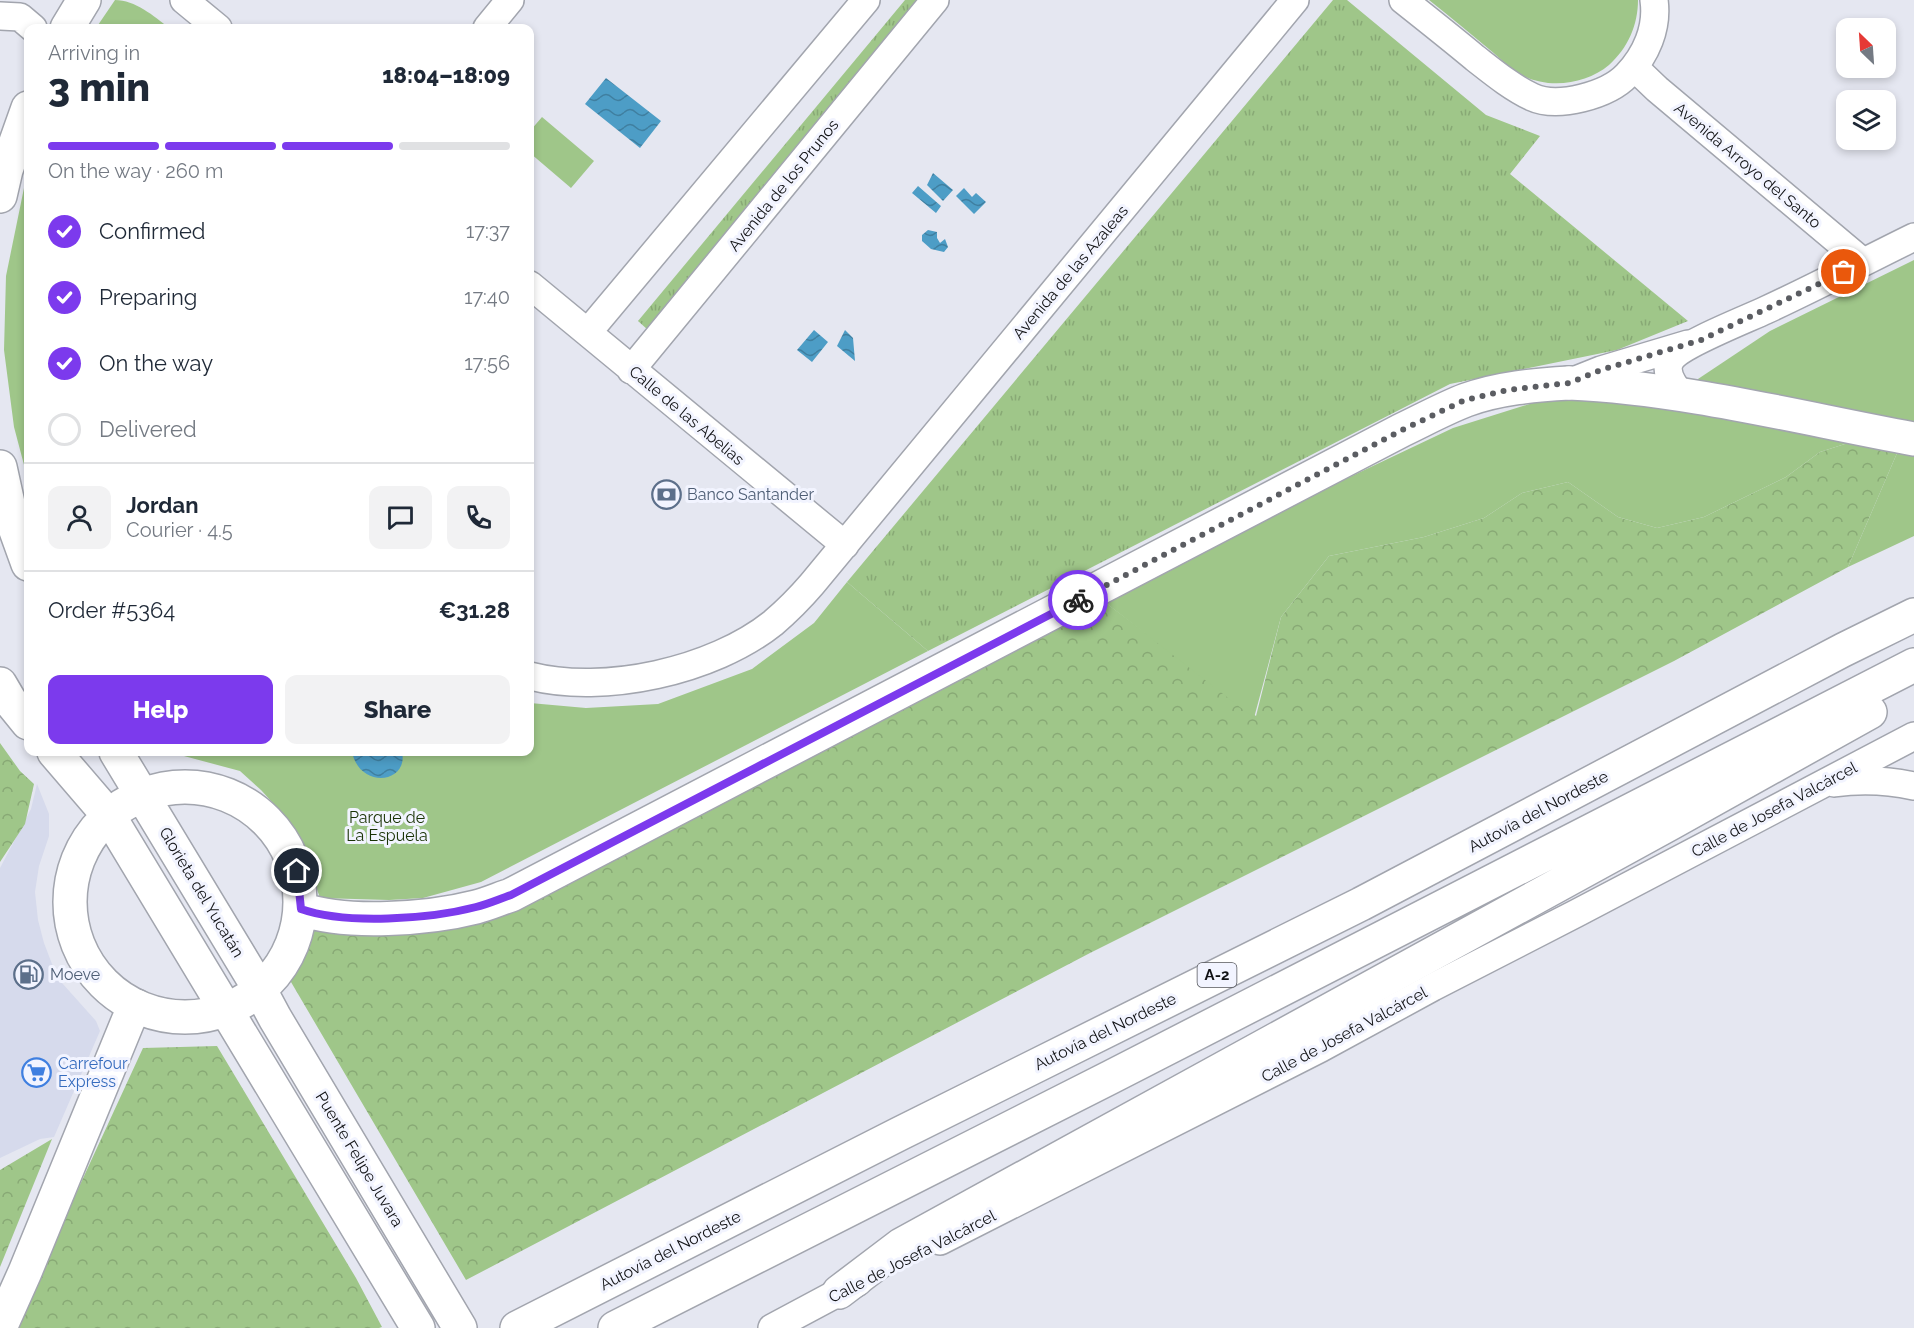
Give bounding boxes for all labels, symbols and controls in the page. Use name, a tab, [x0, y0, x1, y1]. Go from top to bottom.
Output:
north arrow	[1836, 18, 1896, 78]
map controls	[1836, 18, 1896, 150]
text: Arriving in	[48, 41, 140, 65]
text: 18:04–18:09	[382, 62, 510, 88]
text: 3 min	[48, 64, 150, 110]
button: layers	[1836, 90, 1896, 150]
street label: Avenida Arroyo del Santo	[1670, 98, 1825, 232]
street label: Avenida de los Prunos	[724, 115, 843, 255]
text: On the way · 260 m	[48, 159, 223, 183]
street label: Avenida de las Azaleas	[1009, 201, 1132, 343]
icon: check	[48, 215, 81, 248]
text: Confirmed	[99, 218, 206, 244]
text: 17:37	[466, 219, 510, 243]
pin	[1818, 246, 1869, 297]
icon: bag	[1827, 255, 1860, 288]
icon: check	[48, 281, 81, 314]
text: Preparing	[99, 284, 197, 310]
text: 17:40	[464, 285, 510, 309]
icon: check	[48, 347, 81, 380]
text: On the way	[99, 350, 213, 376]
text: 17:56	[464, 351, 510, 375]
street label: Calle de las Abelias	[625, 362, 748, 469]
text: Delivered	[99, 416, 197, 442]
bank icon: Banco Santander	[650, 478, 682, 510]
place label: Banco Santander	[687, 485, 814, 504]
button: person	[48, 486, 111, 549]
button: chat	[369, 486, 432, 549]
button: phone	[447, 486, 510, 549]
text: Jordan	[126, 492, 198, 518]
text: Courier · 4.5	[126, 518, 233, 542]
courier	[1048, 570, 1108, 630]
icon: bike	[1062, 584, 1095, 617]
text: Order #5364	[48, 597, 175, 623]
text: €31.28	[439, 597, 510, 623]
button: Help	[48, 675, 273, 744]
button: Share	[285, 675, 510, 744]
street label: Calle de Josefa Valcárcel	[1688, 757, 1861, 861]
street label: Autovía del Nordeste	[1465, 767, 1611, 856]
park label: Parque de La Espuela	[346, 808, 428, 845]
street label: Glorieta del Yucatán	[155, 824, 248, 961]
pin	[271, 845, 322, 896]
icon: home	[280, 854, 313, 887]
fuel station icon: Moeve	[13, 958, 45, 990]
road number: A-2	[1198, 963, 1236, 987]
place label: Moeve	[50, 965, 100, 984]
street label: Calle de Josefa Valcárcel	[1258, 982, 1431, 1086]
street label: Autovía del Nordeste	[1031, 989, 1179, 1074]
place label: Carrefour Express	[58, 1054, 128, 1091]
supermarket icon: Carrefour Express	[21, 1056, 53, 1088]
street label: Puente Felipe Juvara	[312, 1088, 407, 1230]
street label: Calle de Josefa Valcárcel	[826, 1206, 999, 1307]
street label: Autovía del Nordeste	[597, 1207, 744, 1294]

